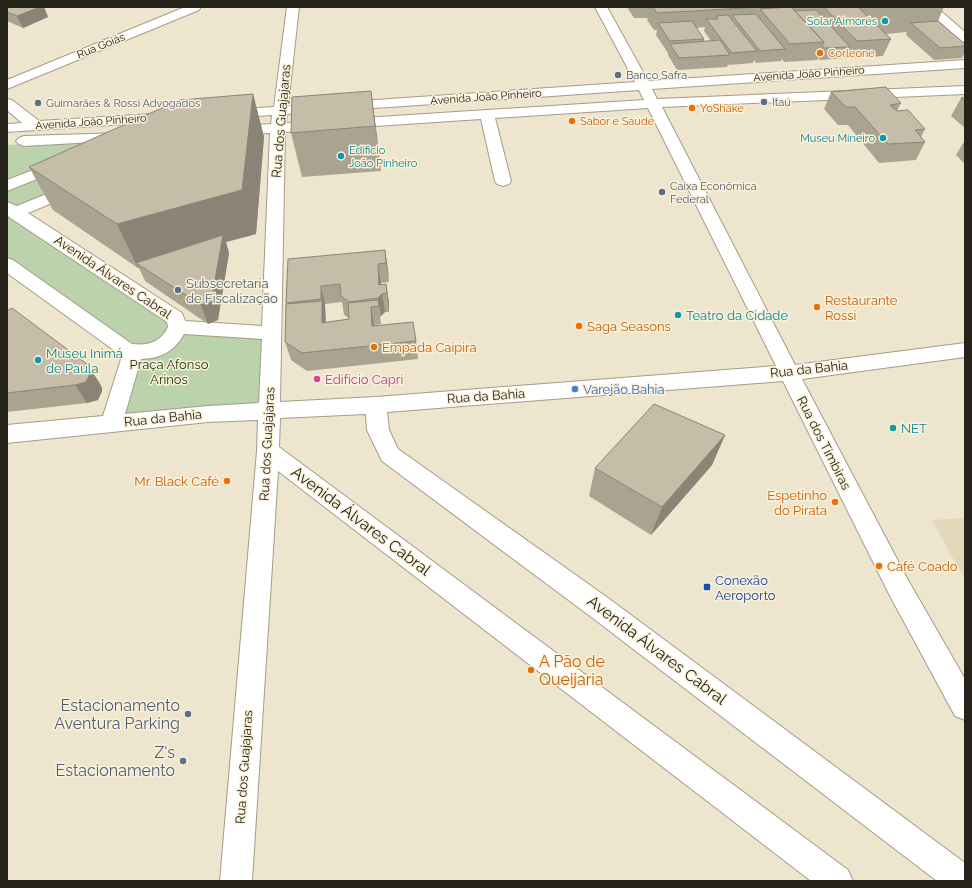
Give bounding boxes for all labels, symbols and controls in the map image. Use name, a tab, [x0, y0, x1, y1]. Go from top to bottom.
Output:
place label: Solar Aimorés	[807, 15, 877, 28]
marker: Solar Aimorés	[880, 16, 890, 26]
street label: Rua Goiás	[75, 31, 127, 61]
place label: Corleone	[828, 47, 875, 60]
marker: Corleone	[815, 48, 825, 58]
street label: Rua dos Guajajaras	[269, 64, 293, 178]
street label: Avenida João Pinheiro	[753, 64, 866, 84]
place label: Banco Safra	[626, 69, 687, 82]
marker: Banco Safra	[613, 70, 623, 80]
street label: Avenida João Pinheiro	[430, 87, 543, 107]
place label: Itaú	[772, 96, 791, 109]
place label: Guimarães & Rossi Advogados	[46, 97, 200, 110]
marker: Itaú	[759, 97, 769, 107]
marker: Guimarães & Rossi Advogados	[33, 98, 43, 108]
place label: YoShake	[700, 102, 744, 115]
marker: YoShake	[687, 103, 697, 113]
street label: Avenida João Pinheiro	[35, 112, 148, 132]
place label: Sabor e Saúde	[580, 115, 655, 128]
marker: Sabor e Saúde	[567, 116, 577, 126]
place label: Museu Mineiro	[800, 132, 875, 145]
marker: Museu Mineiro	[878, 133, 888, 143]
place label: Edificio João Pinheiro	[349, 144, 418, 170]
marker: Edificio João Pinheiro	[336, 151, 346, 161]
place label: Caixa Econômica Federal	[670, 180, 757, 206]
marker: Caixa Econômica Federal	[657, 187, 667, 197]
street label: Avenida Álvares Cabral	[52, 232, 175, 322]
place label: Subsecretaria de Fiscalização	[186, 276, 278, 306]
marker: Subsecretaria de Fiscalização	[173, 285, 183, 295]
place label: Restaurante Rossi	[825, 293, 898, 323]
marker: Restaurante Rossi	[812, 302, 822, 312]
place label: Teatro da Cidade	[686, 308, 788, 323]
marker: Teatro da Cidade	[673, 310, 683, 320]
place label: Saga Seasons	[587, 319, 671, 334]
marker: Saga Seasons	[574, 321, 584, 331]
place label: Empada Caipira	[382, 340, 477, 355]
marker: Empada Caipira	[369, 342, 379, 352]
place label: Museu Inimá de Paula	[46, 346, 123, 376]
marker: Museu Inimá de Paula	[33, 355, 43, 365]
park label: Praça Afonso Arinos	[130, 357, 209, 387]
street label: Rua da Bahia	[769, 357, 849, 381]
place label: Edifício Capri	[325, 372, 403, 387]
marker: Edifício Capri	[312, 374, 322, 384]
place label: Varejão Bahia	[583, 382, 665, 397]
marker: Varejão Bahia	[570, 384, 580, 394]
street label: Rua da Bahia	[446, 386, 526, 406]
street label: Rua dos Guajajaras	[257, 387, 277, 501]
street label: Rua dos Timbiras	[794, 394, 854, 492]
street label: Rua da Bahia	[123, 406, 203, 430]
place label: NET	[901, 421, 927, 436]
marker: NET	[888, 423, 898, 433]
street label: Avenida Álvares Cabral	[288, 462, 436, 580]
place label: Mr. Black Café	[134, 474, 219, 489]
marker: Mr. Black Café	[222, 476, 232, 486]
place label: Espetinho do Pirata	[767, 488, 827, 518]
marker: Espetinho do Pirata	[830, 497, 840, 507]
place label: Café Coado	[887, 559, 958, 574]
marker: Café Coado	[874, 561, 884, 571]
place label: Conexão Aeroporto	[715, 573, 776, 603]
marker: Conexão Aeroporto	[702, 582, 712, 592]
street label: Avenida Álvares Cabral	[584, 591, 732, 709]
place label: A Pão de Queijaria	[539, 652, 605, 689]
marker: A Pão de Queijaria	[526, 665, 536, 675]
place label: Estacionamento Aventura Parking	[54, 696, 180, 733]
marker: Estacionamento Aventura Parking	[183, 709, 193, 719]
street label: Rua dos Guajajaras	[233, 710, 255, 824]
place label: Z's Estacionamento	[56, 743, 175, 780]
marker: Z's Estacionamento	[178, 756, 188, 766]

